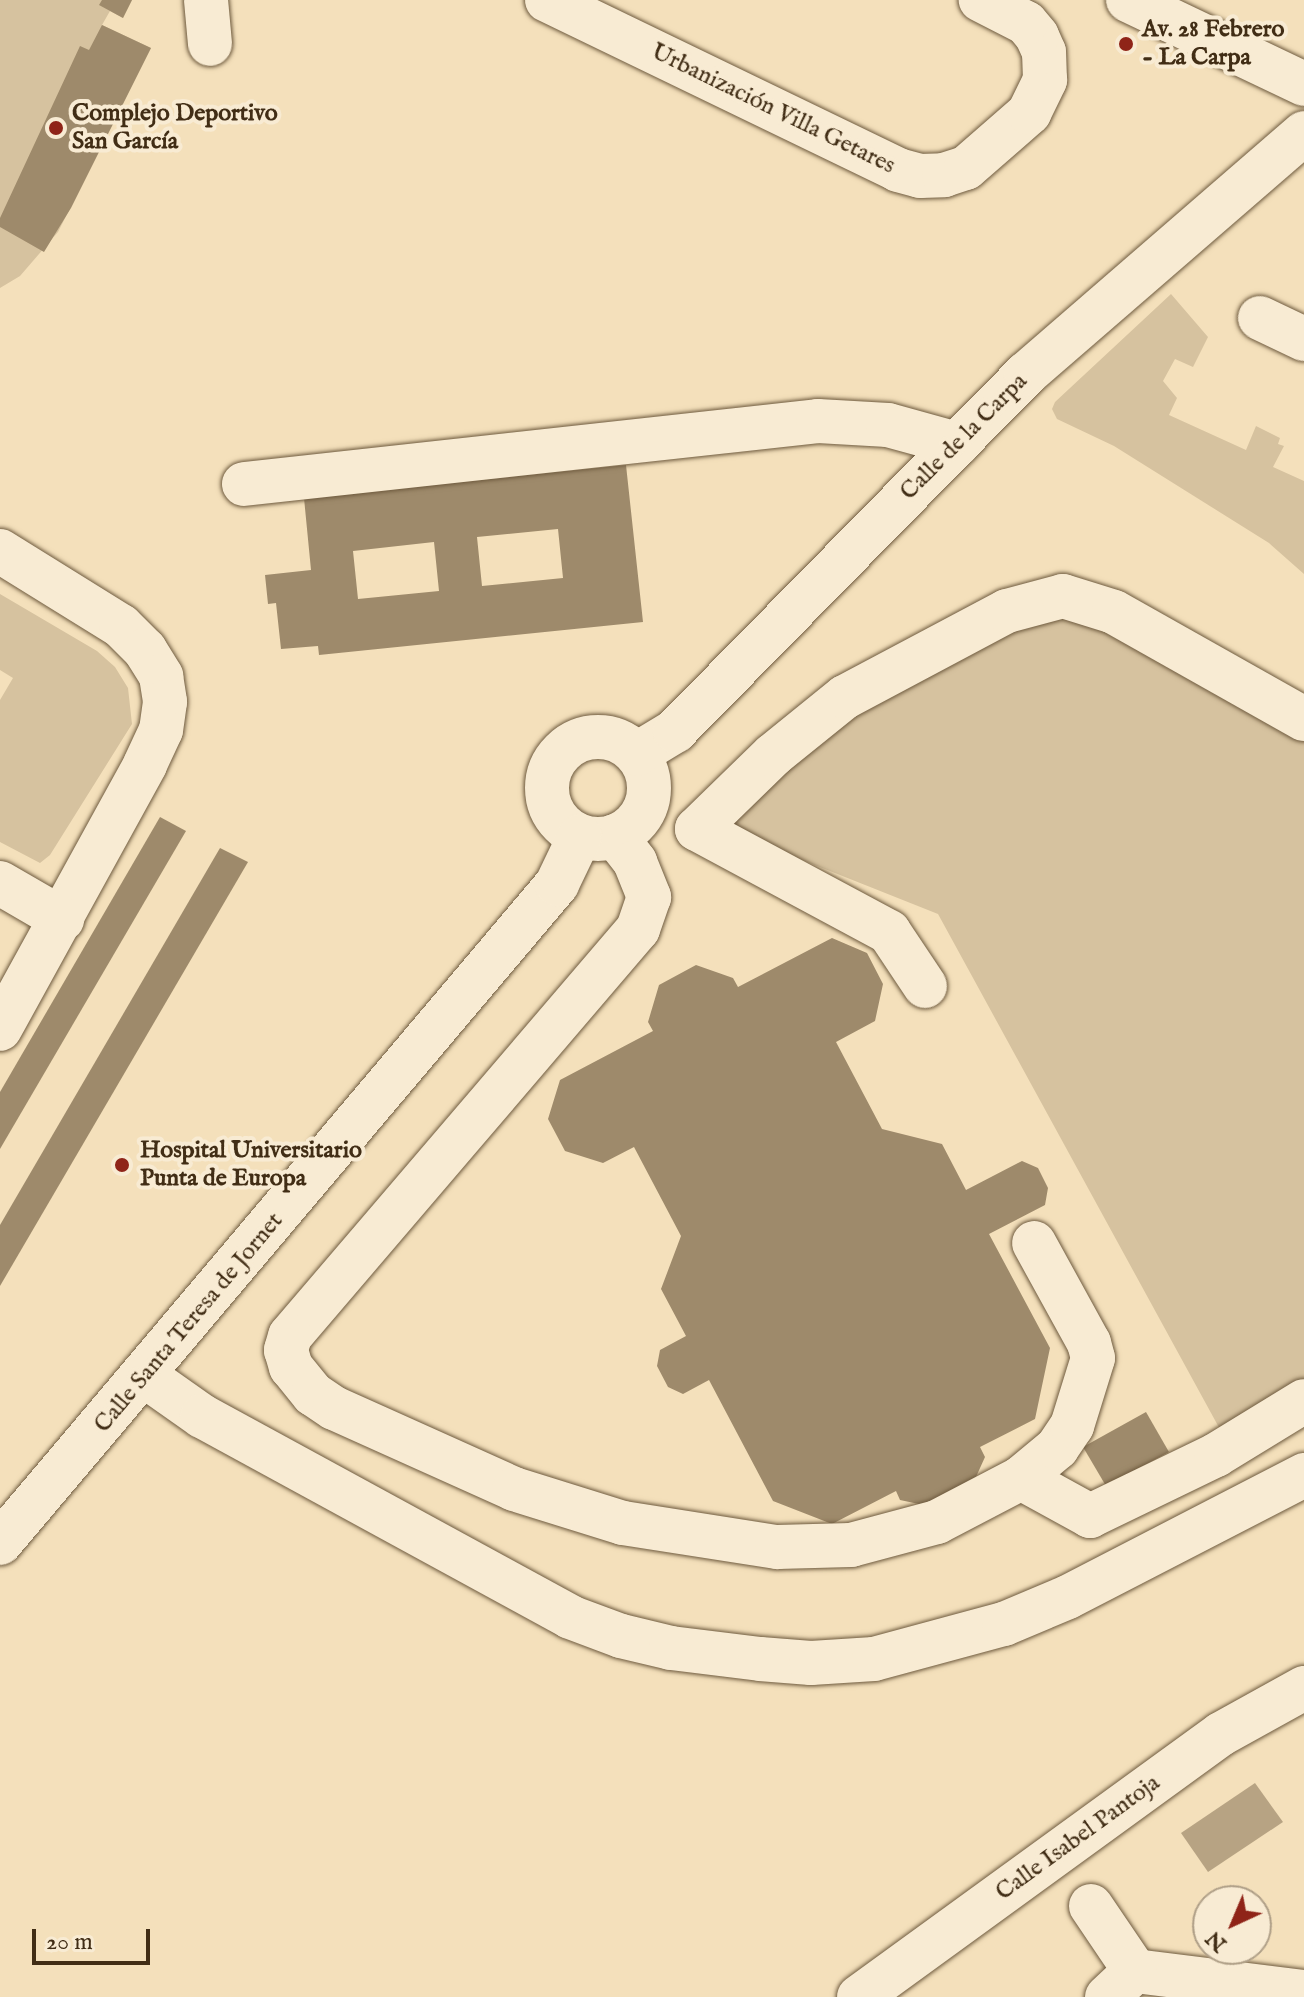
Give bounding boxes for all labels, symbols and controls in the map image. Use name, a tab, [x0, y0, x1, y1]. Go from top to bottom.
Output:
place label: Av. 28 Febrero - La Carpa	[1142, 16, 1284, 72]
marker: Av. 28 Febrero - La Carpa	[1117, 35, 1135, 53]
street label: Urbanización Villa Getares	[646, 37, 900, 181]
place label: Complejo Deportivo San García	[72, 100, 278, 156]
marker: Complejo Deportivo San García	[47, 119, 65, 137]
street label: Calle de la Carpa	[895, 368, 1033, 506]
place label: Hospital Universitario Punta de Europa	[140, 1137, 362, 1193]
marker: Hospital Universitario Punta de Europa	[111, 1154, 133, 1176]
street label: Calle Santa Teresa de Jornet	[89, 1207, 289, 1439]
street label: Calle Isabel Pantoja	[990, 1769, 1166, 1907]
north arrow	[1192, 1885, 1272, 1965]
scale bar	[36, 1913, 154, 1963]
text: N	[1200, 1924, 1233, 1958]
text: 20 m	[46, 1927, 93, 1958]

